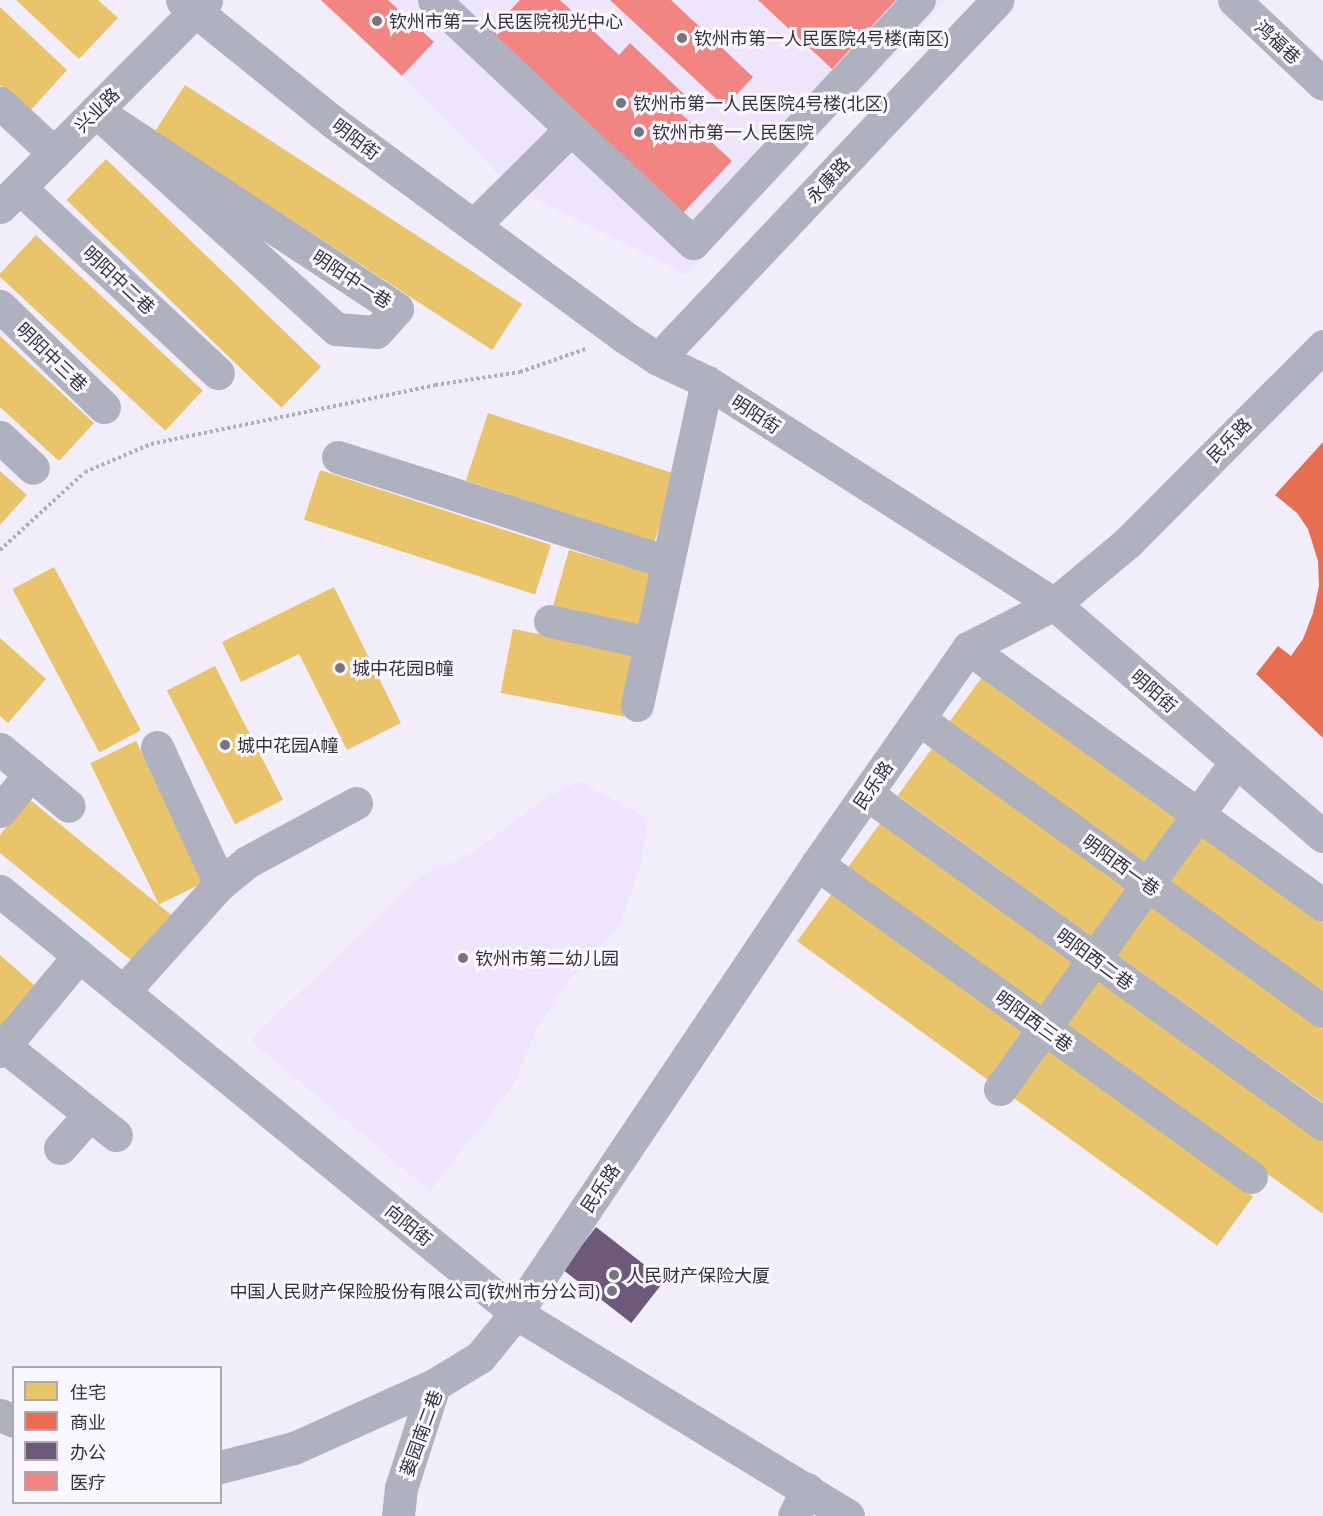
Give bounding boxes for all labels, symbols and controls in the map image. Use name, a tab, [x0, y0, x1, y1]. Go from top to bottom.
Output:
place label: 钦州市第一人民医院视光中心	[389, 10, 623, 32]
marker: 钦州市第一人民医院视光中心	[370, 14, 384, 28]
street label: 鸿福巷	[1251, 16, 1305, 68]
place label: 钦州市第一人民医院4号楼(南区)	[694, 27, 949, 49]
marker: 钦州市第一人民医院4号楼(南区)	[675, 31, 689, 45]
street label: 兴业路	[70, 83, 124, 137]
place label: 钦州市第一人民医院4号楼(北区)	[633, 92, 888, 114]
marker: 钦州市第一人民医院4号楼(北区)	[614, 96, 628, 110]
street label: 明阳街	[328, 114, 384, 164]
place label: 钦州市第一人民医院	[652, 121, 814, 143]
marker: 钦州市第一人民医院	[630, 123, 648, 141]
street label: 永康路	[802, 153, 854, 207]
street label: 明阳中二巷	[79, 241, 159, 319]
street label: 明阳中一巷	[308, 245, 396, 313]
street label: 明阳中三巷	[12, 318, 92, 396]
street label: 明阳街	[727, 390, 785, 438]
street label: 民乐路	[1202, 413, 1256, 467]
place label: 城中花园B幢	[352, 657, 454, 679]
marker: 城中花园B幢	[333, 661, 347, 675]
street label: 明阳街	[1127, 665, 1181, 717]
place label: 城中花园A幢	[237, 734, 338, 756]
marker: 城中花园A幢	[218, 738, 232, 752]
street label: 民乐路	[849, 757, 897, 813]
street label: 明阳西一巷	[1078, 830, 1164, 900]
street label: 明阳西二巷	[1052, 924, 1138, 994]
place label: 钦州市第二幼儿园	[475, 947, 619, 969]
marker: 钦州市第二幼儿园	[456, 951, 470, 965]
street label: 明阳西三巷	[991, 986, 1077, 1056]
street label: 民乐路	[576, 1160, 624, 1216]
street label: 向阳街	[381, 1200, 437, 1250]
place label: 人民财产保险大厦	[626, 1264, 770, 1286]
marker: 人民财产保险大厦	[607, 1268, 621, 1282]
place label: 中国人民财产保险股份有限公司(钦州市分公司)	[229, 1280, 600, 1302]
marker: 中国人民财产保险股份有限公司(钦州市分公司)	[605, 1284, 619, 1298]
legend	[12, 1366, 222, 1504]
text: 住宅	[70, 1380, 106, 1404]
street label: 蒌园南二巷	[395, 1387, 447, 1479]
text: 商业	[70, 1410, 106, 1434]
text: 办公	[70, 1440, 106, 1464]
text: 医疗	[70, 1470, 106, 1494]

